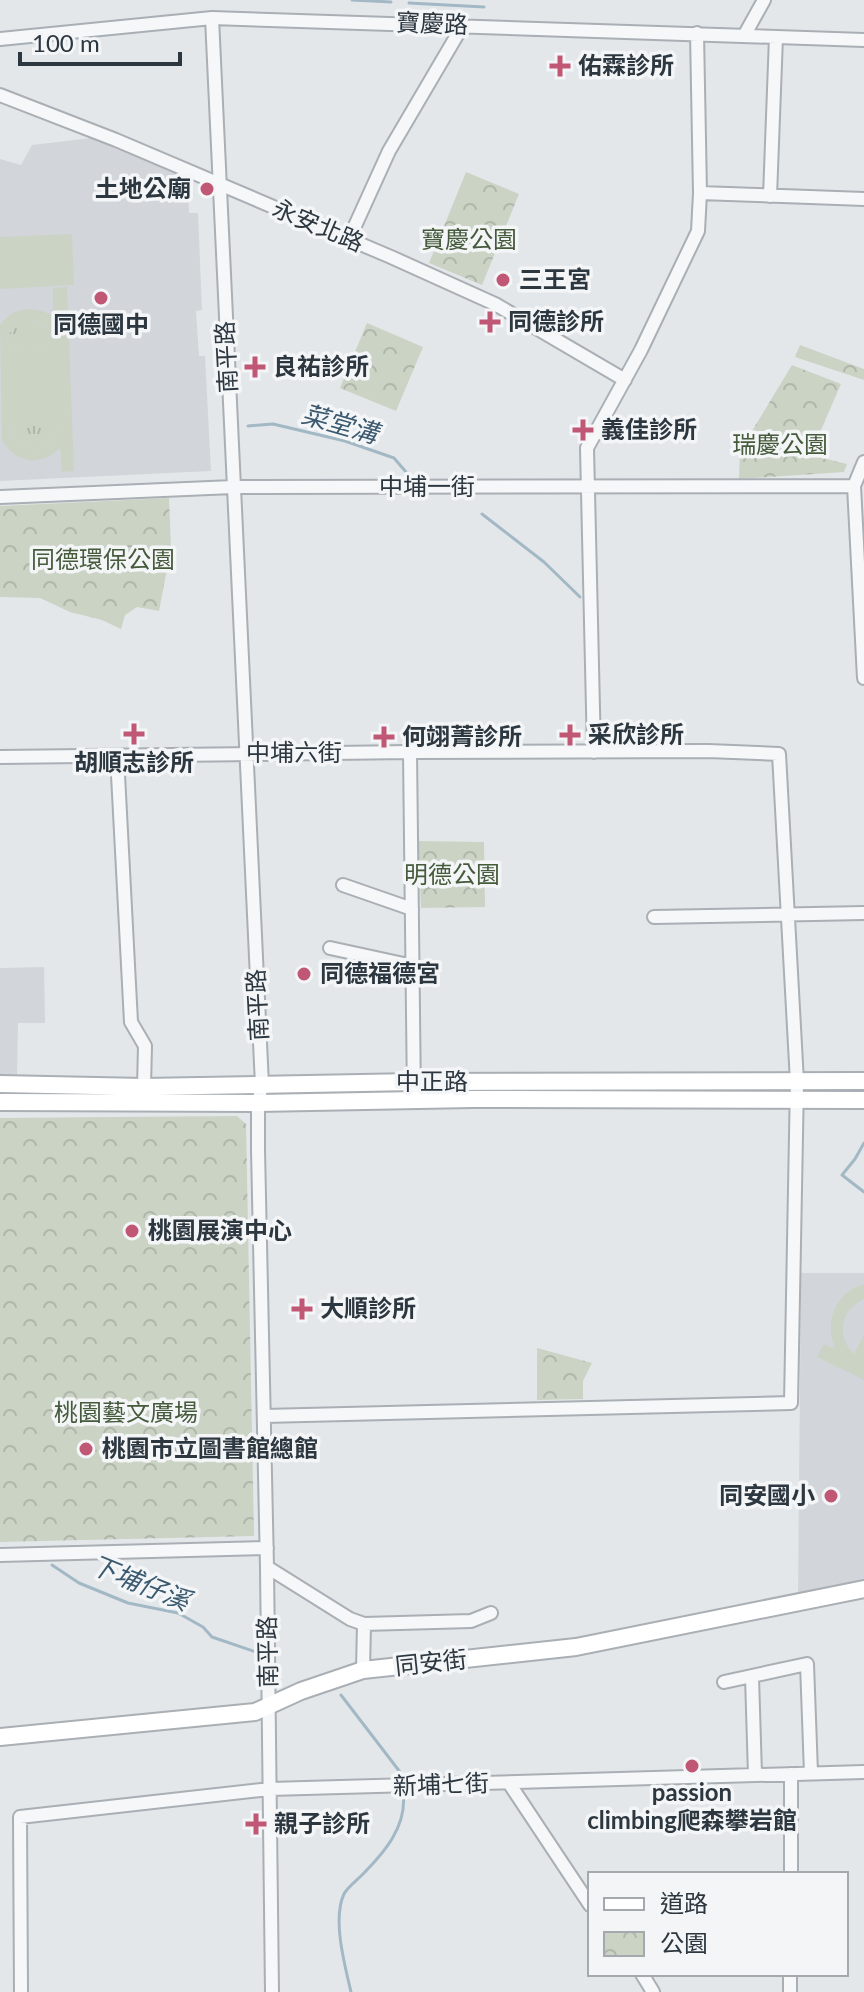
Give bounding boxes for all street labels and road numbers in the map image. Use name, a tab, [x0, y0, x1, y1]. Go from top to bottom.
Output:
street label: 寶慶路	[396, 7, 469, 38]
street label: 永安北路	[269, 193, 368, 257]
street label: 南平路	[209, 320, 242, 394]
street label: 中埔一街	[379, 471, 475, 500]
street label: 中埔六街	[246, 737, 342, 766]
street label: 南平路	[240, 968, 273, 1042]
street label: 中正路	[396, 1066, 468, 1095]
street label: 南平路	[251, 1616, 282, 1688]
street label: 同安街	[394, 1643, 468, 1680]
street label: 新埔七街	[392, 1767, 489, 1800]

